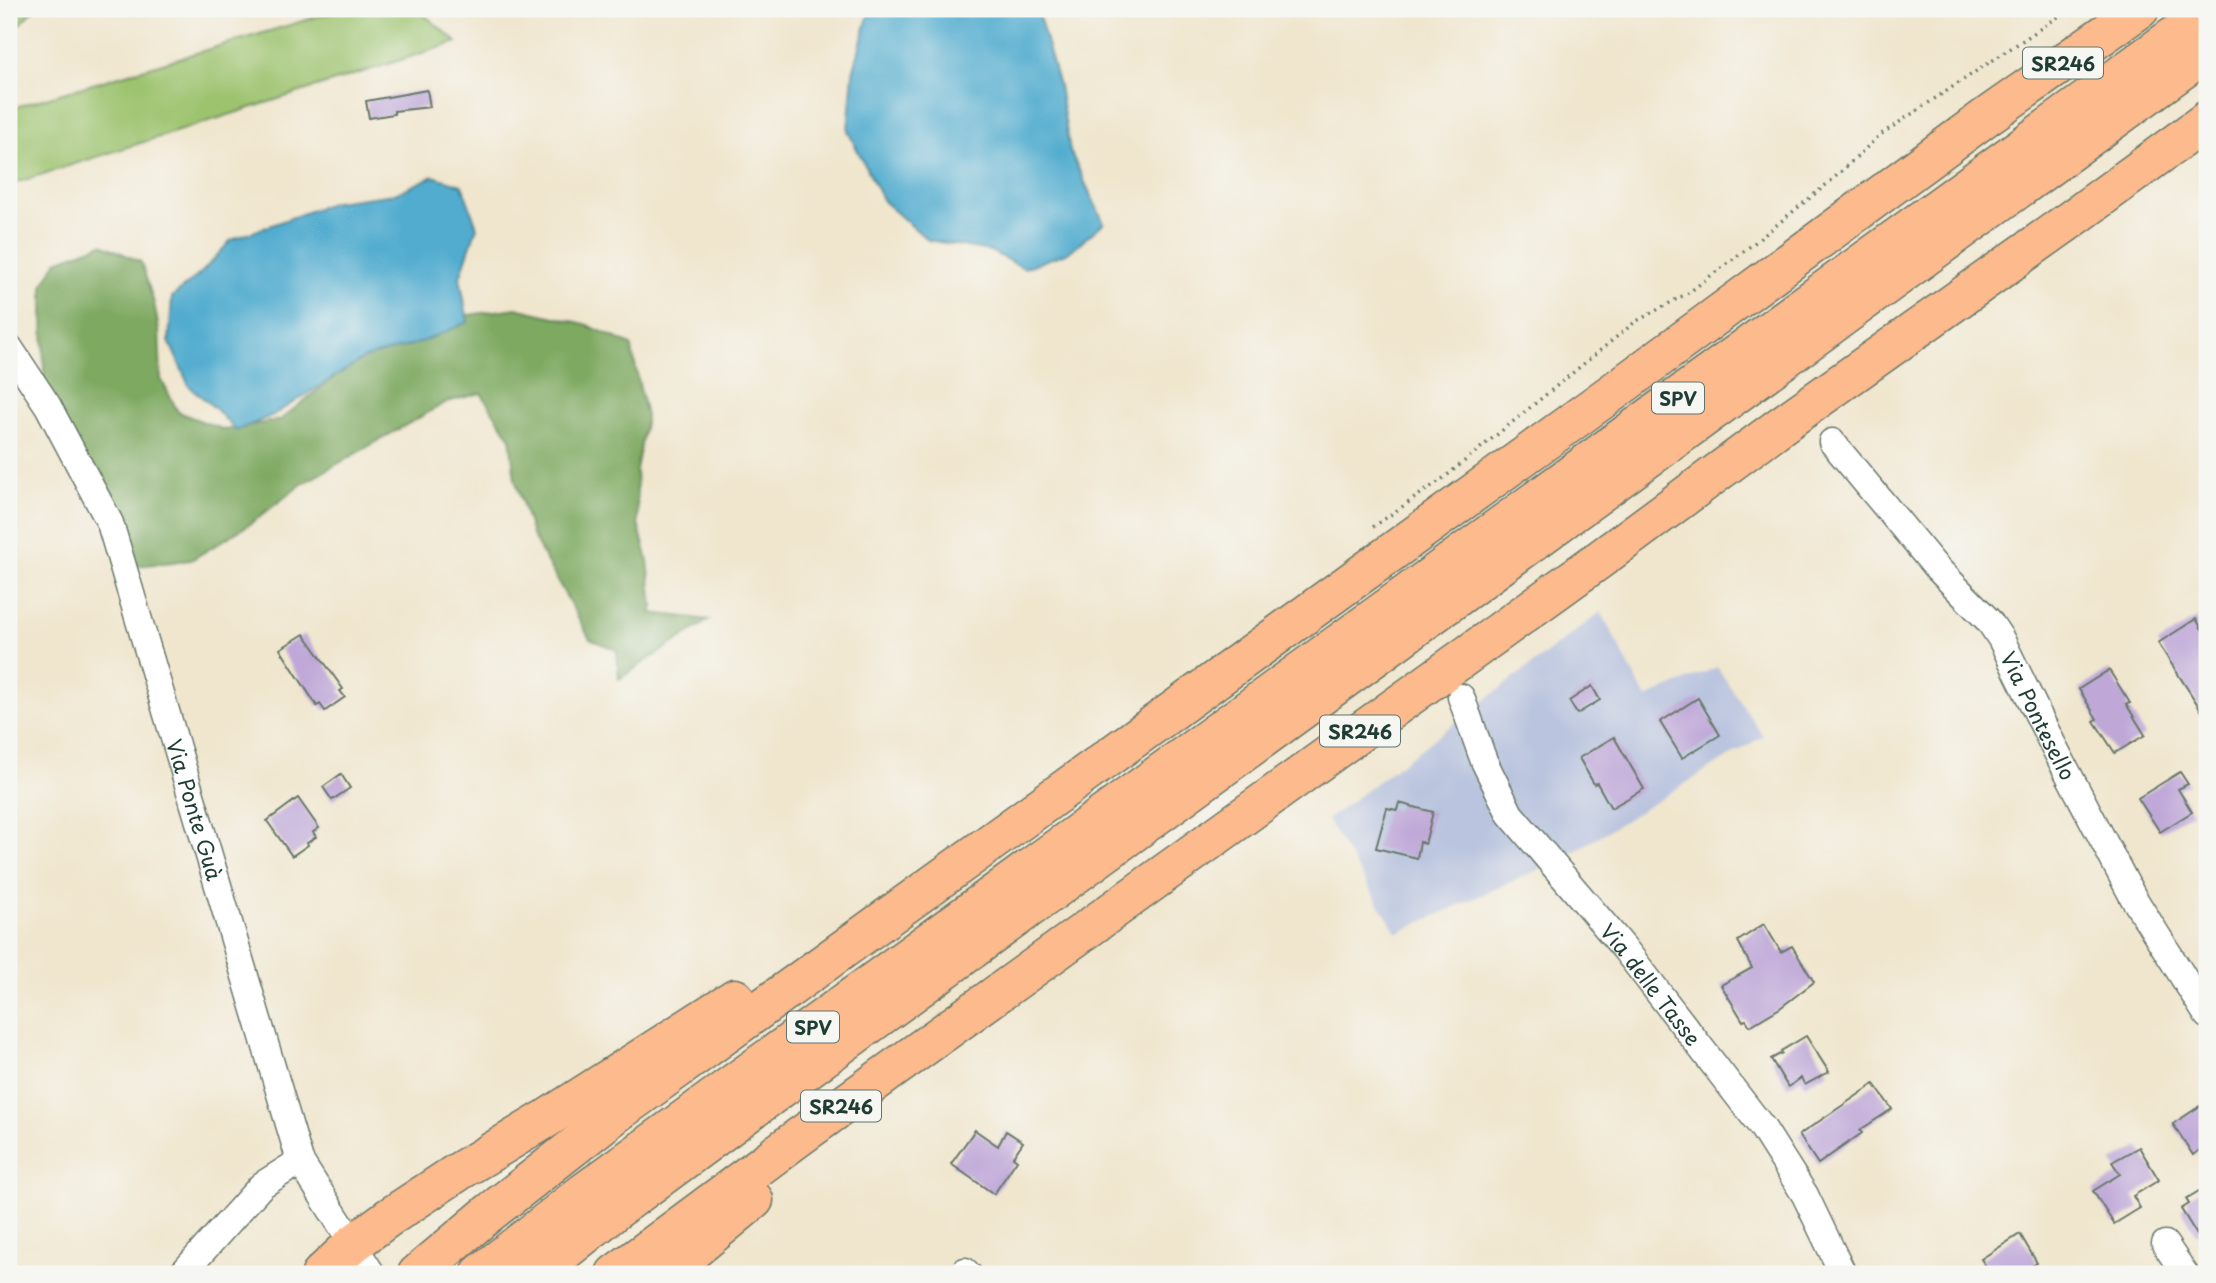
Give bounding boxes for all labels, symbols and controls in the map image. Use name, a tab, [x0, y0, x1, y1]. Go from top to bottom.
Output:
road number: SR246	[2023, 48, 2103, 78]
road number: SPV	[1652, 382, 1704, 414]
street label: Via Pontesello	[1993, 645, 2084, 785]
road number: SR246	[1320, 716, 1400, 746]
street label: Via Ponte Guà	[159, 735, 231, 884]
street label: Via delle Tasse	[1593, 916, 1709, 1052]
road number: SPV	[787, 1012, 839, 1042]
road number: SR246	[801, 1090, 881, 1122]

